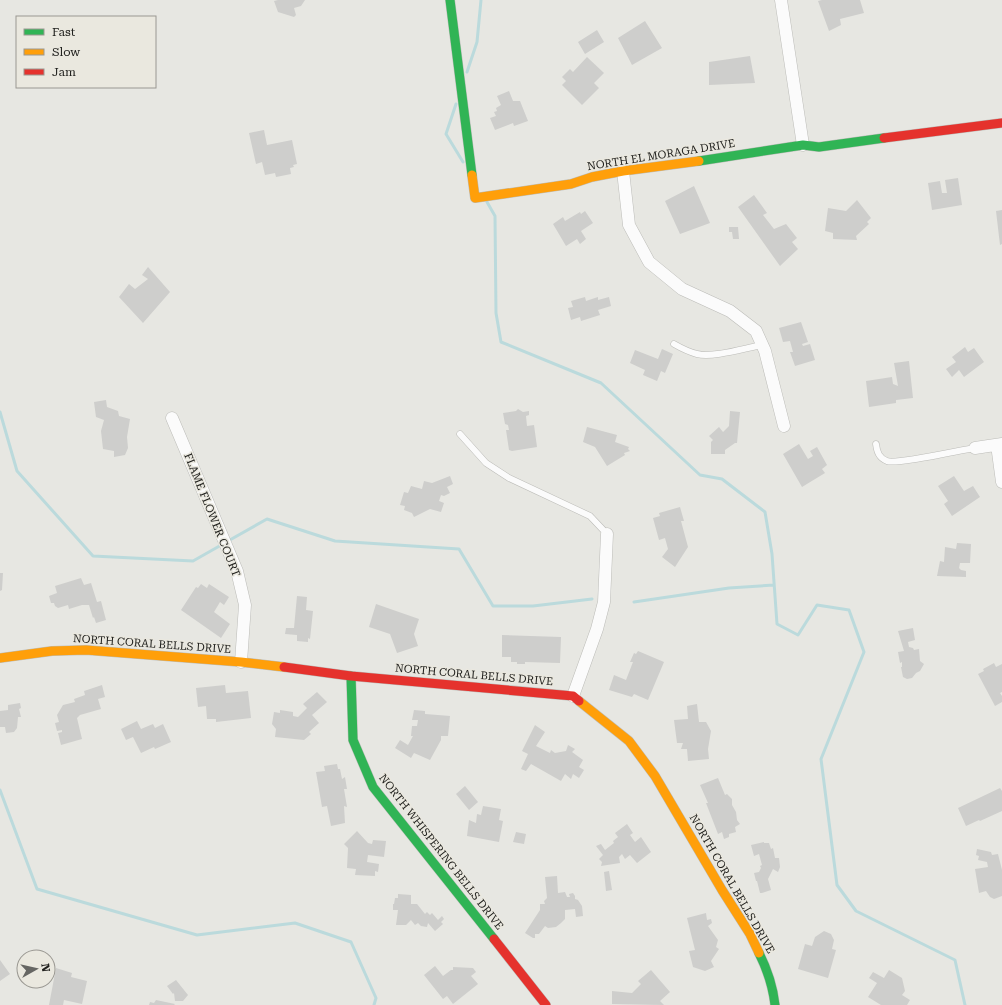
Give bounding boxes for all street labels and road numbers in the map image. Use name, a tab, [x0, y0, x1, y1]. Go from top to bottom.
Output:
street label: NORTH EL MORAGA DRIVE	[586, 137, 736, 173]
street label: FLAME FLOWER COURT	[181, 451, 243, 579]
street label: NORTH CORAL BELLS DRIVE	[72, 632, 232, 656]
street label: NORTH CORAL BELLS DRIVE	[394, 662, 554, 688]
street label: NORTH WHISPERING BELLS DRIVE	[376, 772, 506, 932]
street label: NORTH CORAL BELLS DRIVE	[687, 812, 777, 956]

